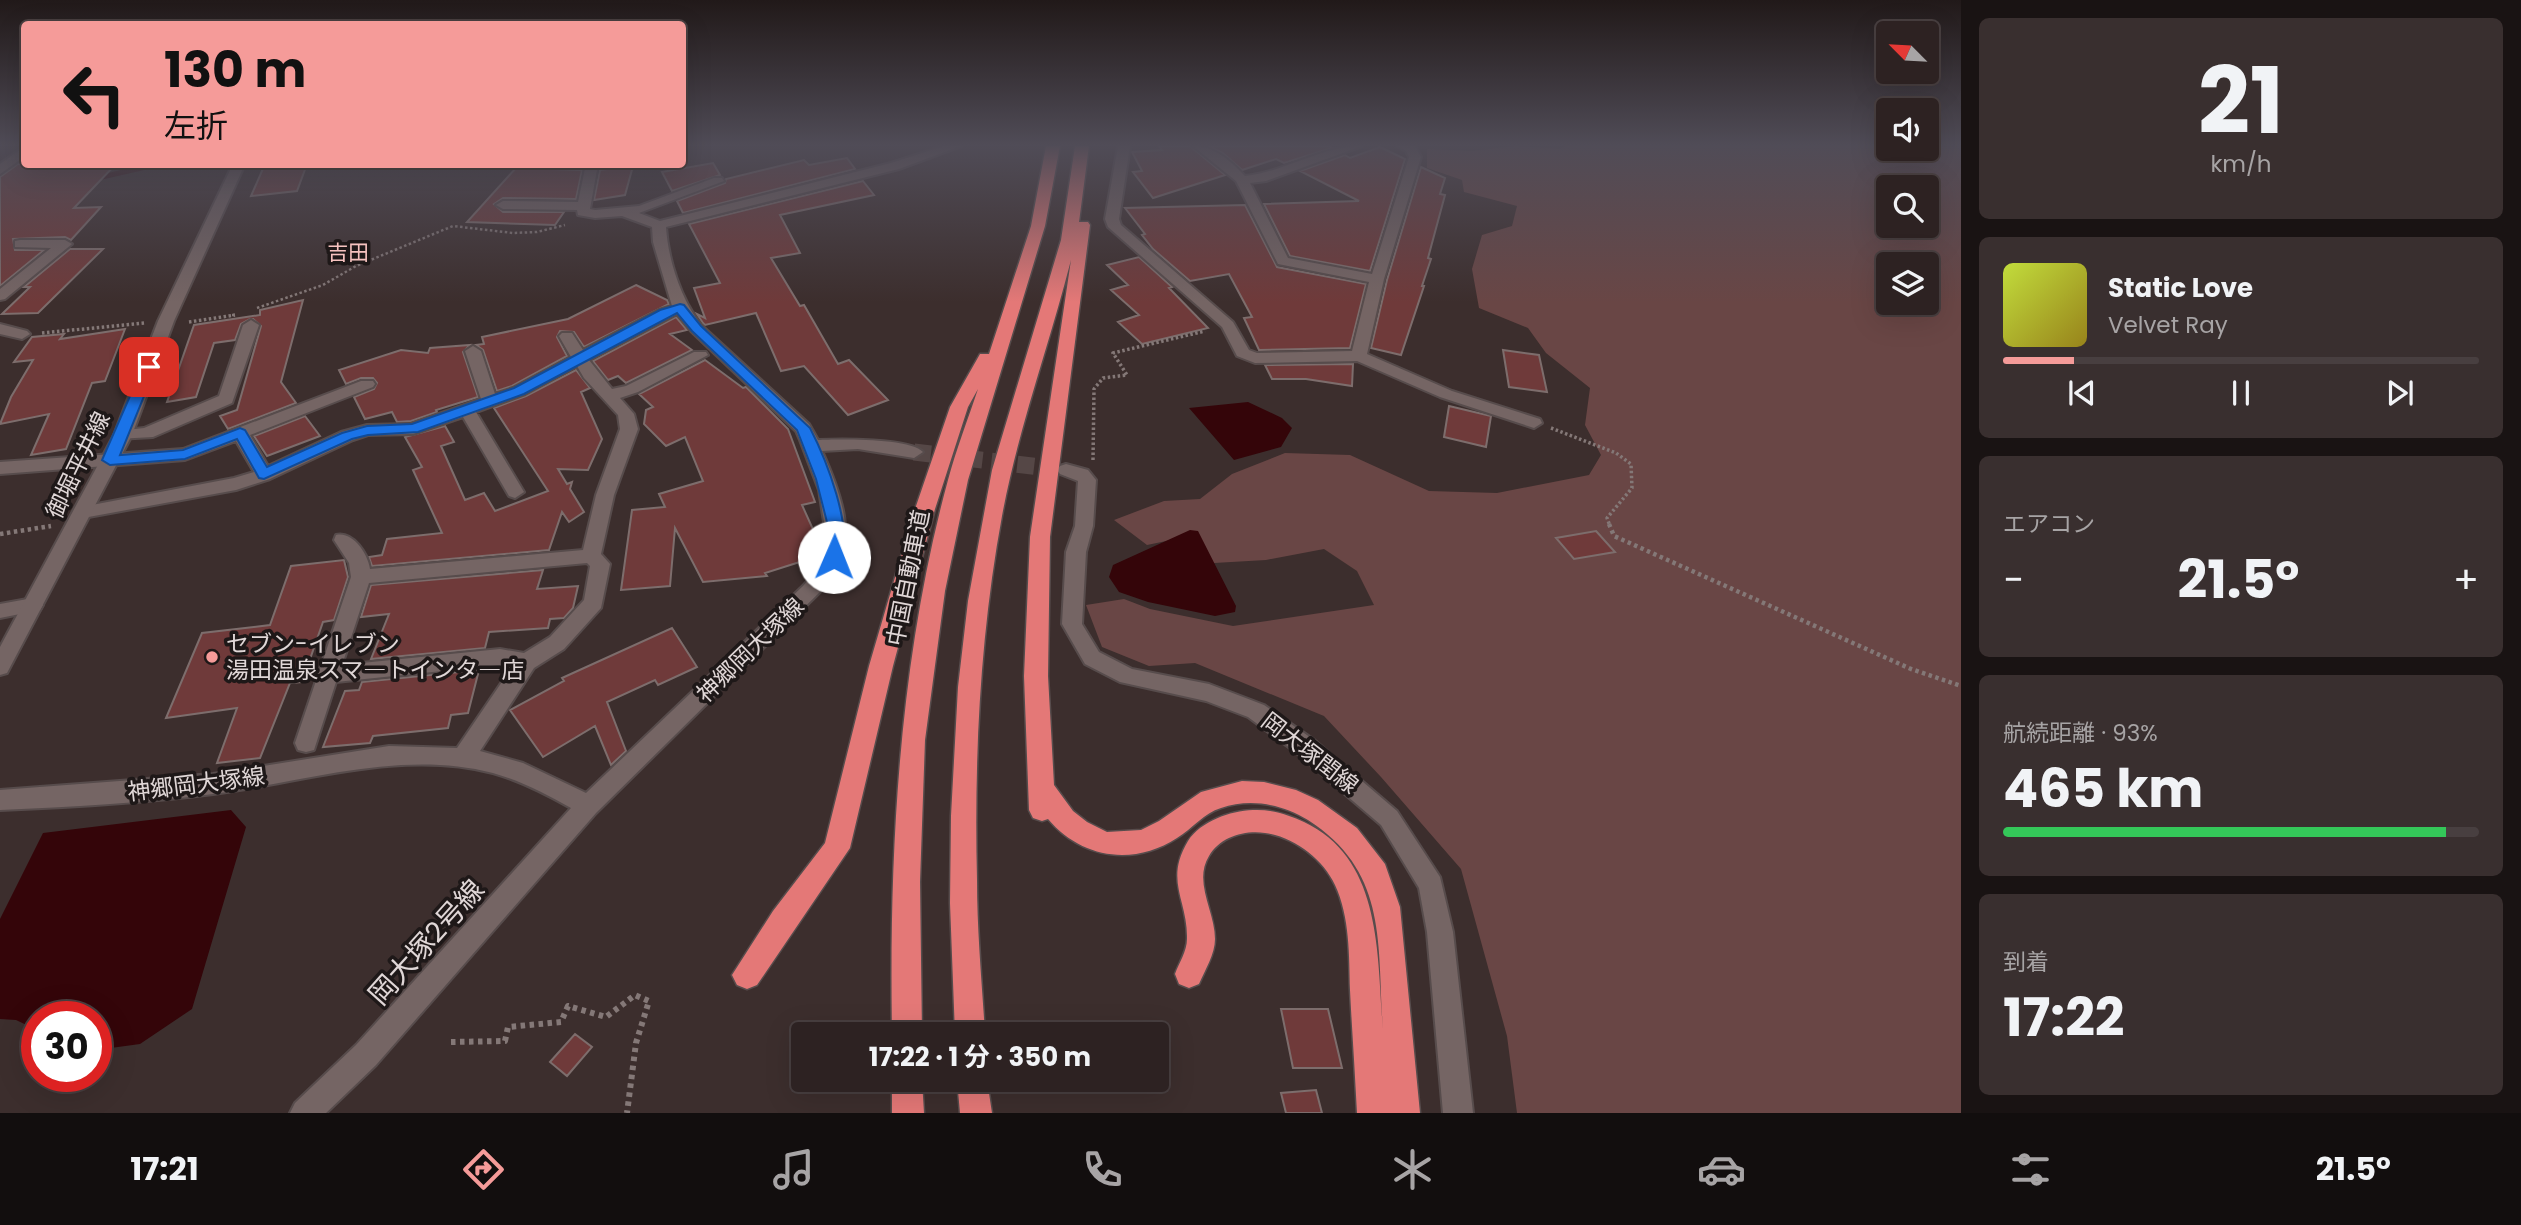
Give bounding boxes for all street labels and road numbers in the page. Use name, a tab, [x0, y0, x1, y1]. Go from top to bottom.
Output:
street label: 御堀平井線	[38, 406, 118, 524]
street label: 中国自動車道	[879, 507, 937, 649]
street label: 神郷岡大塚線	[689, 591, 811, 709]
street label: 岡大塚閏線	[1255, 705, 1365, 801]
street label: 神郷岡大塚線	[126, 760, 266, 808]
street label: 岡大塚2号線	[360, 871, 493, 1013]

